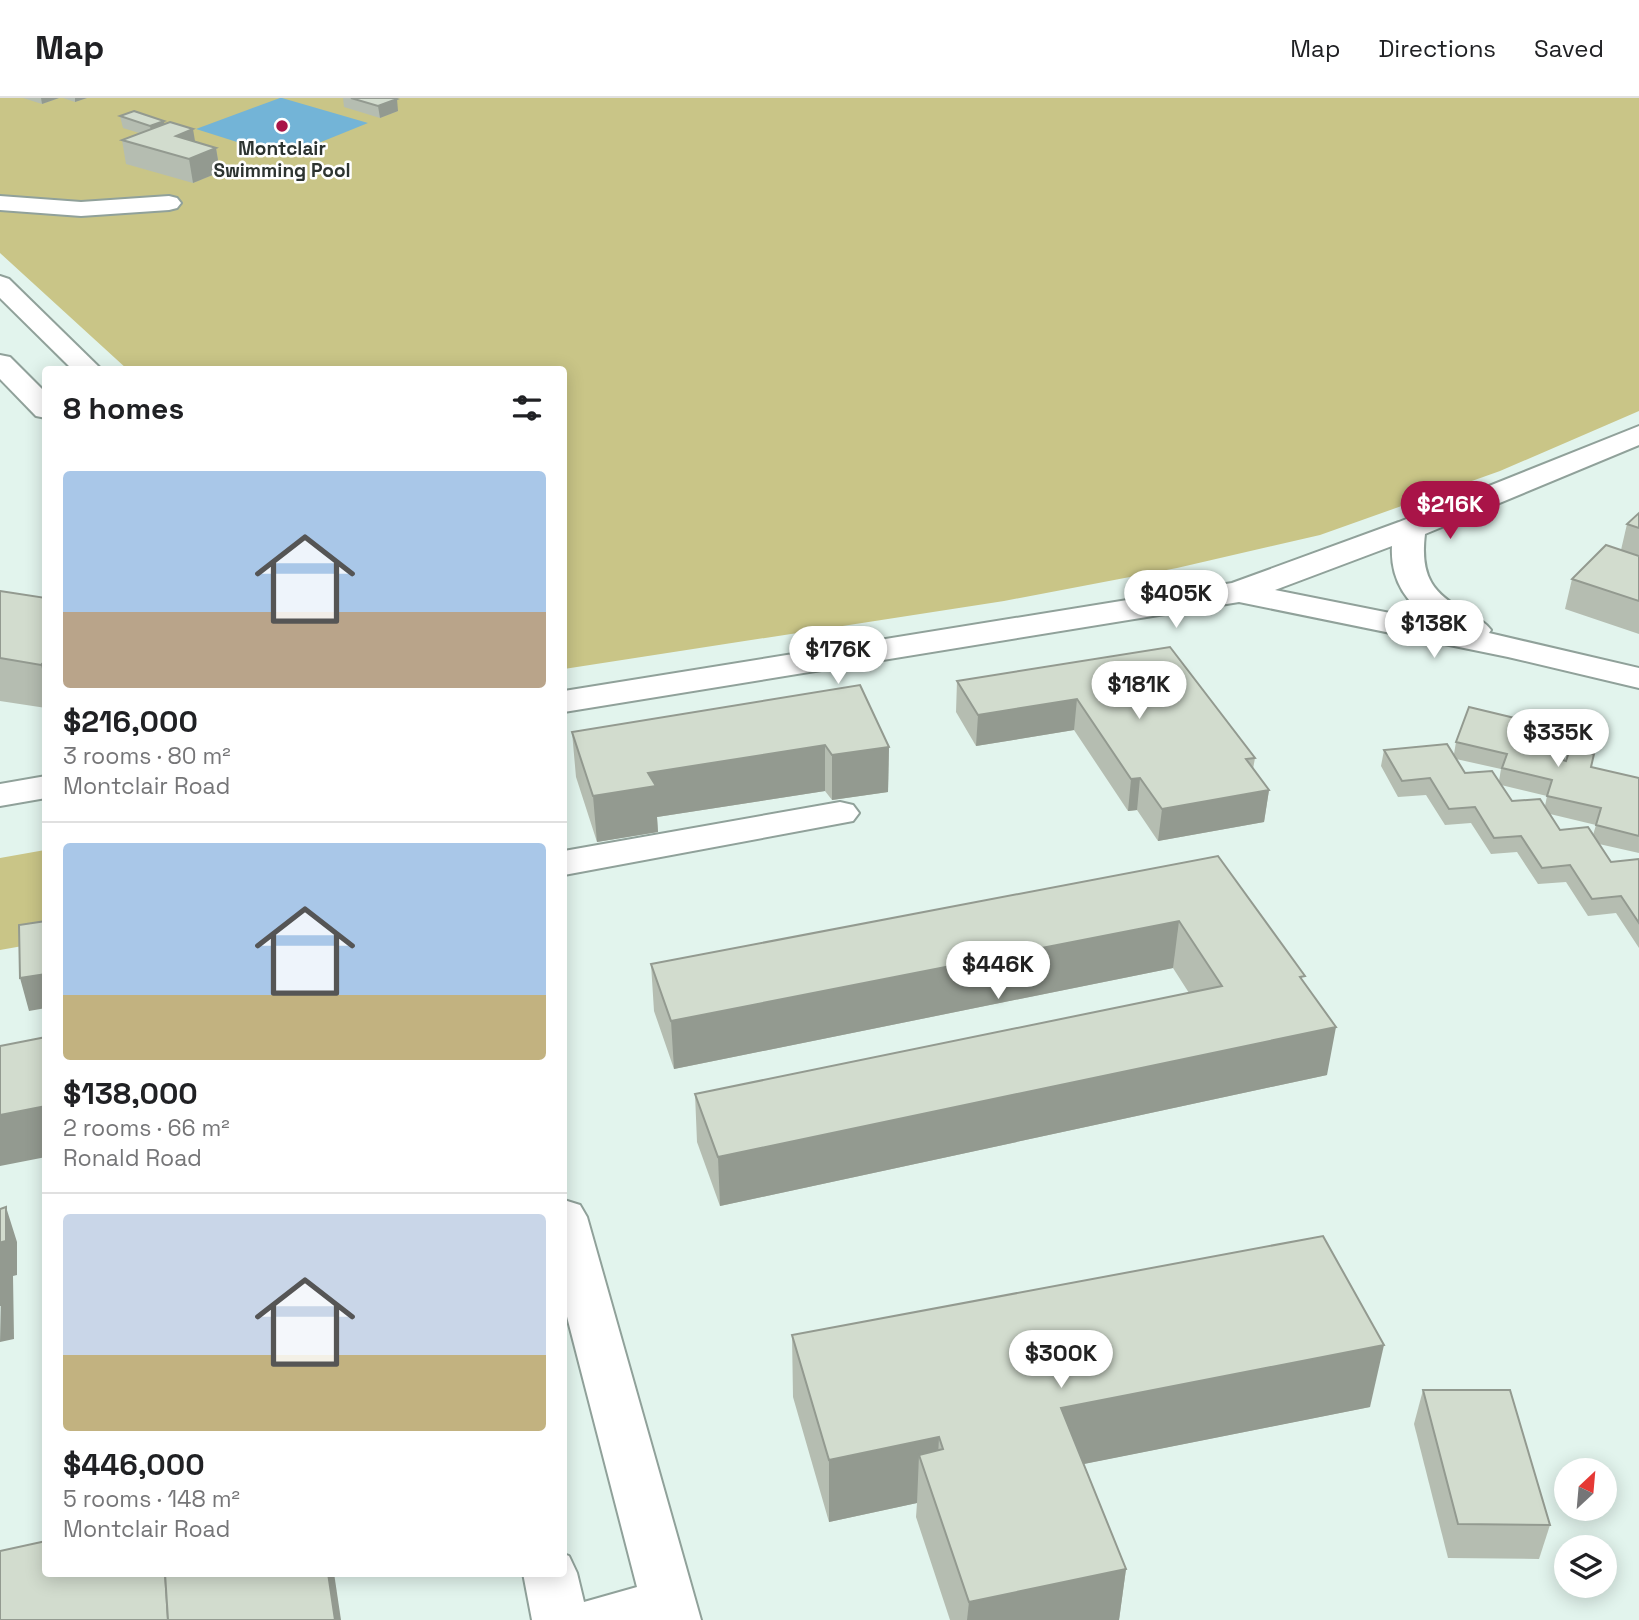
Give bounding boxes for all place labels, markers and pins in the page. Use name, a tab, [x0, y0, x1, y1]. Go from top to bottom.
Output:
marker: Montclair Swimming Pool	[274, 118, 290, 134]
place label: Montclair Swimming Pool	[213, 136, 351, 183]
pin: $216K	[1401, 482, 1499, 541]
pin: $405K	[1127, 570, 1225, 630]
pin: $138K	[1385, 601, 1483, 660]
pin: $176K	[789, 626, 887, 686]
pin: $181K	[1090, 662, 1188, 721]
pin: $335K	[1509, 710, 1607, 769]
pin: $446K	[949, 942, 1047, 1001]
pin: $300K	[1012, 1330, 1110, 1390]

